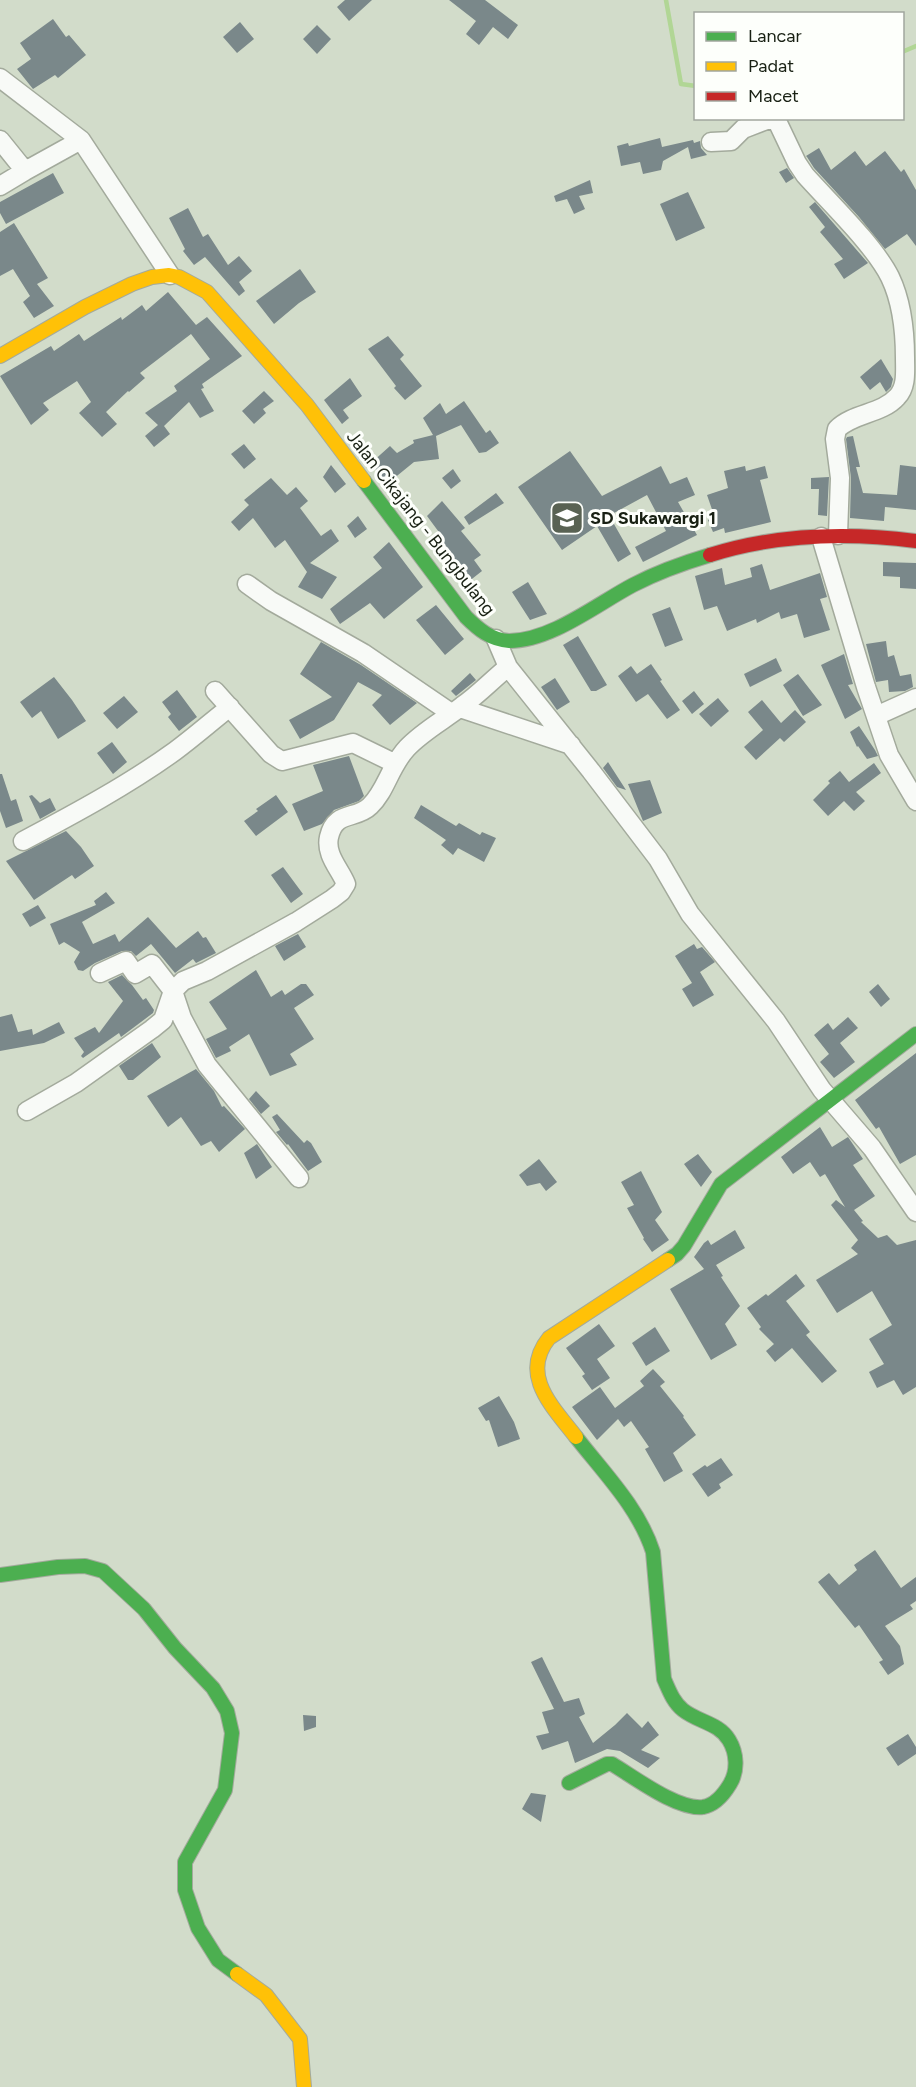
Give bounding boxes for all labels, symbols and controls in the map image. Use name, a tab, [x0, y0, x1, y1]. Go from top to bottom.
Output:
legend	[694, 12, 904, 120]
text: Lancar	[748, 25, 802, 47]
text: Padat	[748, 55, 794, 77]
text: Macet	[748, 85, 799, 107]
street label: Jalan Cikajang - Bungbulang	[342, 426, 500, 620]
school or university icon: SD Sukawargi 1	[549, 500, 585, 536]
place label: SD Sukawargi 1	[590, 507, 716, 529]

